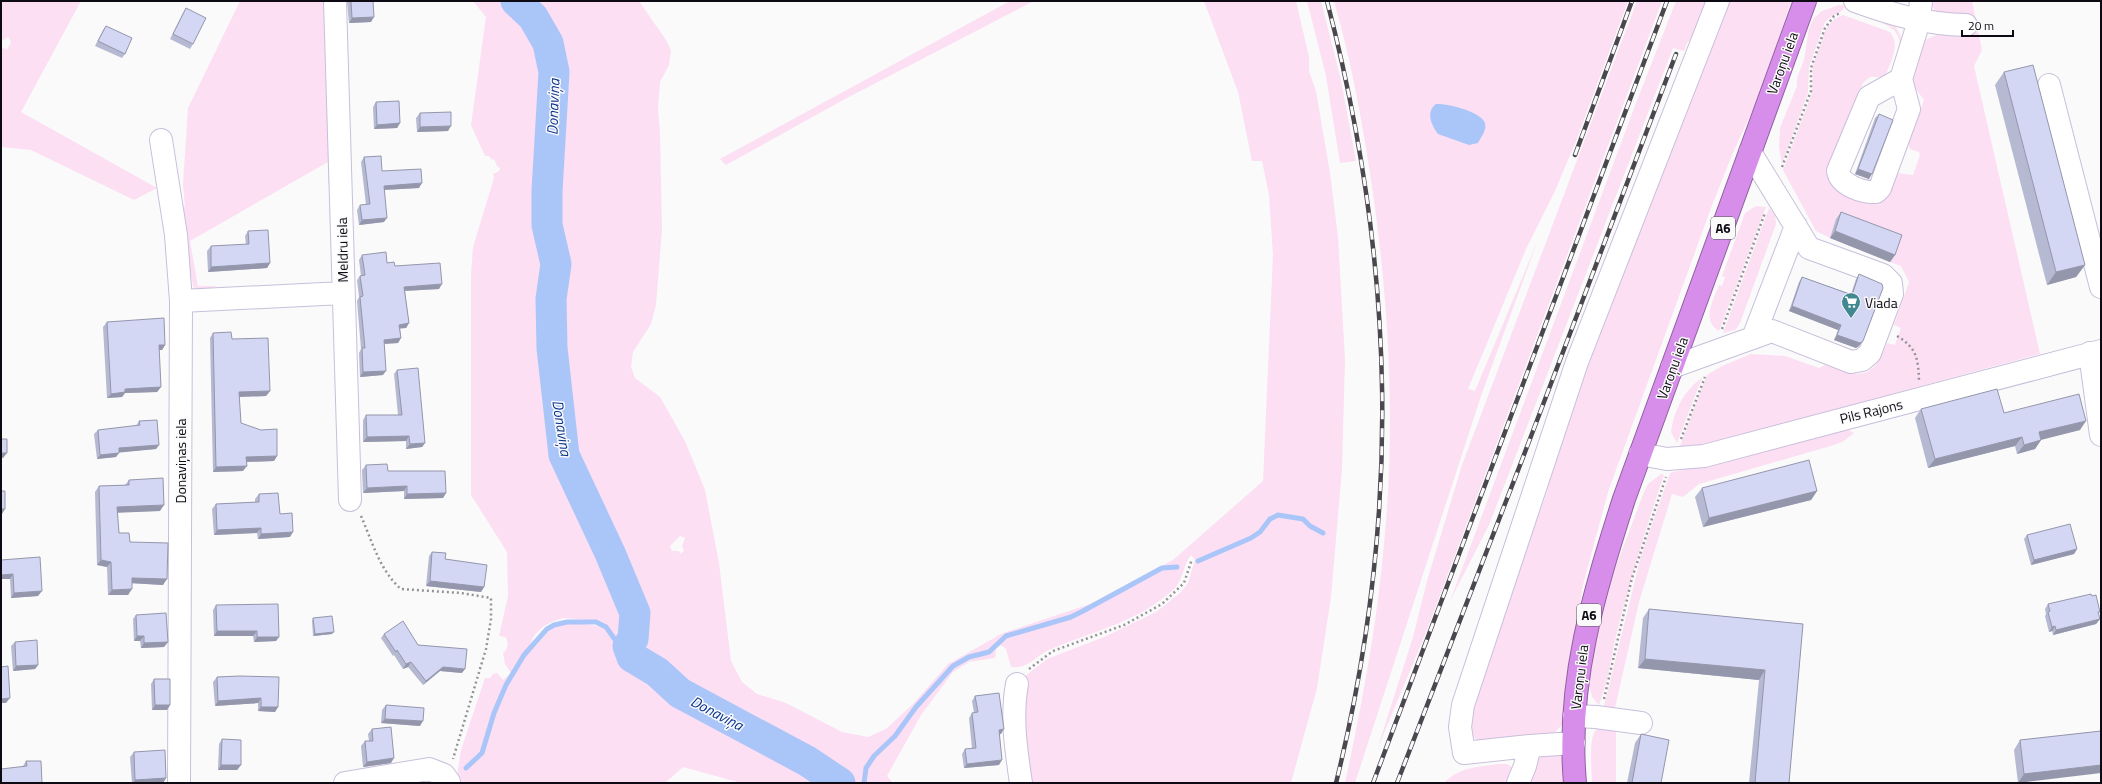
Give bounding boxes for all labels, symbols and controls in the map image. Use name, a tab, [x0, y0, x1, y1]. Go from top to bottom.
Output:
scale bar	[1962, 12, 2013, 38]
text: 20 m	[1968, 16, 1994, 35]
street label: Varoņu iela	[1761, 29, 1803, 97]
water label: Donaviņa	[541, 77, 566, 136]
street label: Meldru iela	[331, 217, 353, 283]
road number: A6	[1711, 217, 1735, 239]
supermarket icon: Viada	[1840, 291, 1862, 319]
place label: Viada	[1865, 292, 1898, 313]
street label: Varoņu iela	[1651, 334, 1693, 402]
street label: Pils Rajons	[1837, 393, 1905, 429]
water label: Donaviņa	[546, 398, 578, 459]
street label: Donaviņas iela	[170, 418, 191, 504]
road number: A6	[1577, 604, 1601, 626]
street label: Varoņu iela	[1565, 643, 1593, 711]
water label: Donaviņa	[687, 690, 749, 737]

